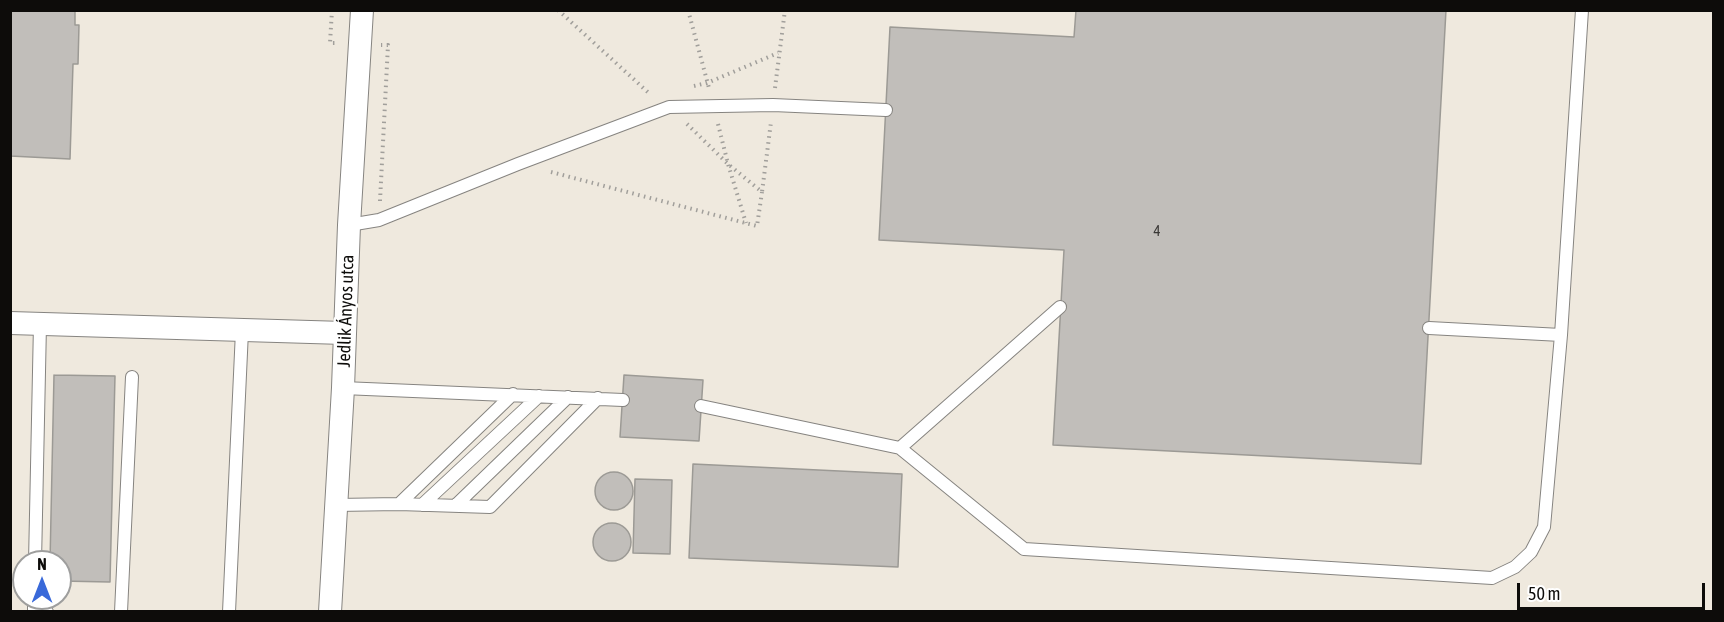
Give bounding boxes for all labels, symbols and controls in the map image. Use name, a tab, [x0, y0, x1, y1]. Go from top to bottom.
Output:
house number: 4	[1153, 222, 1161, 240]
street label: Jedlik Ányos utca	[333, 254, 359, 368]
north arrow	[12, 550, 72, 610]
text: N	[37, 555, 47, 573]
scale bar	[1520, 571, 1708, 609]
text: 50 m	[1528, 583, 1560, 604]

